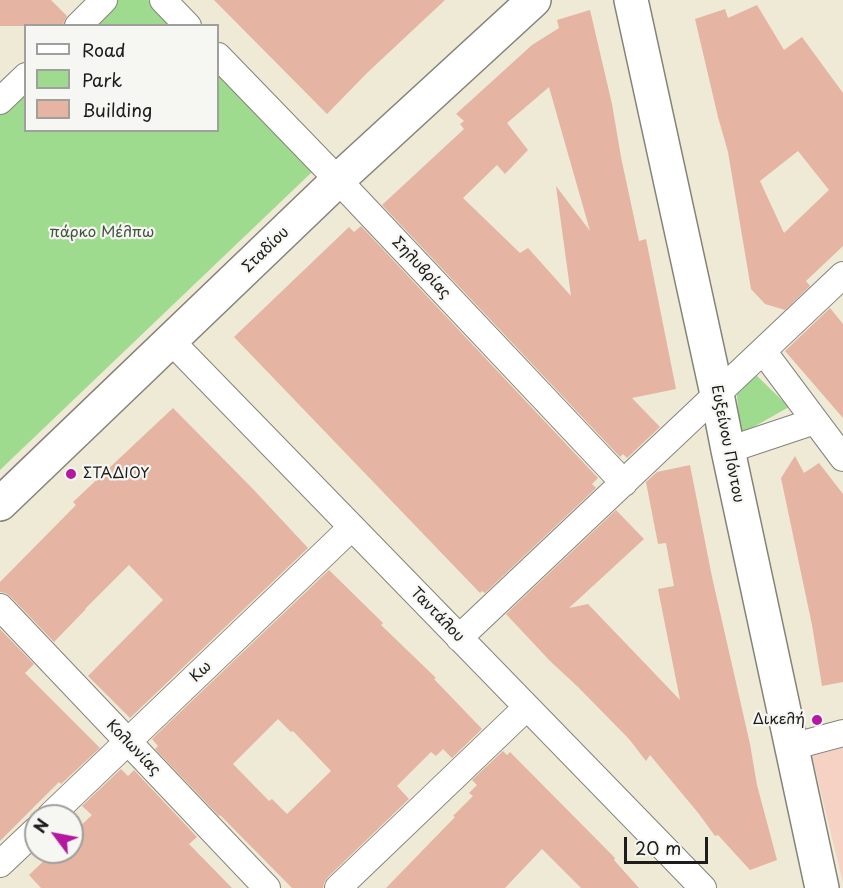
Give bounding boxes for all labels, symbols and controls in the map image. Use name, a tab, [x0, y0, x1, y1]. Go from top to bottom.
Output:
legend	[24, 24, 219, 132]
text: Road	[82, 36, 126, 63]
text: Park	[82, 66, 122, 93]
text: Building	[82, 96, 152, 123]
park label: πάρκο Μέλπω	[50, 224, 154, 242]
street label: Σταδίου	[239, 224, 293, 276]
street label: Σηλυβρίας	[388, 234, 454, 302]
street label: Ευξείνου Πόντου	[707, 384, 747, 504]
place label: ΣΤΑΔΙΟΥ	[83, 465, 149, 483]
marker: ΣΤΑΔΙΟΥ	[64, 467, 78, 481]
street label: Ταντάλου	[406, 584, 468, 646]
street label: Κω	[187, 658, 215, 686]
place label: Δικελή	[753, 711, 805, 729]
marker: Δικελή	[810, 713, 824, 727]
street label: Κολωνίας	[102, 717, 164, 779]
north arrow	[24, 804, 84, 864]
text: N	[27, 814, 54, 837]
scale bar	[627, 825, 711, 863]
text: 20 m	[635, 834, 681, 861]

